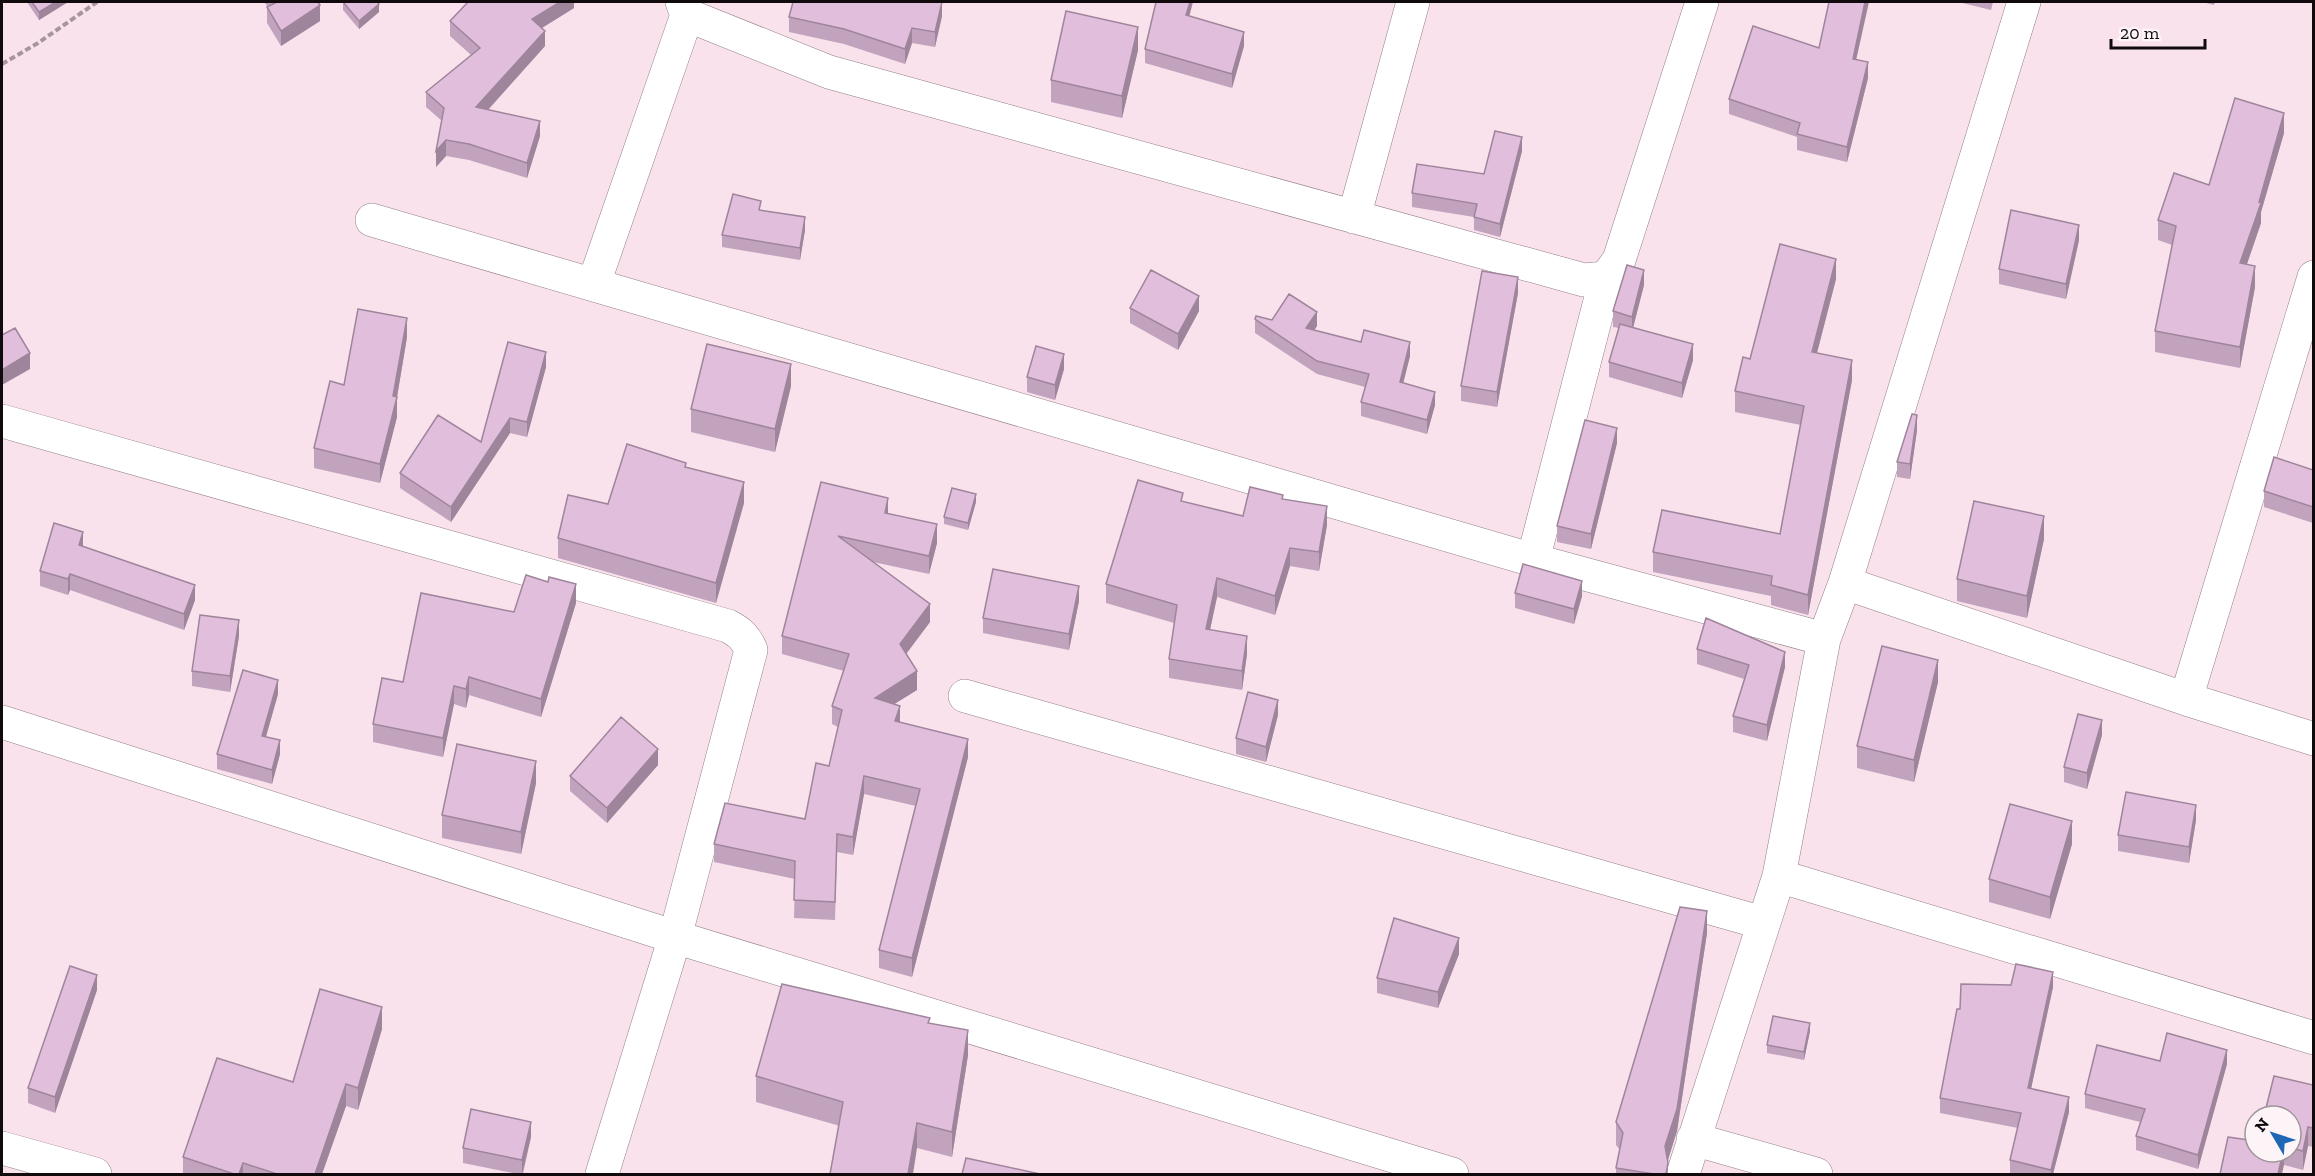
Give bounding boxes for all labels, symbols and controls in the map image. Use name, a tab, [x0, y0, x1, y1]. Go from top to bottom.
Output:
scale bar	[2111, 12, 2206, 50]
text: 20 m	[2120, 22, 2160, 44]
north arrow	[2243, 1104, 2303, 1164]
text: N	[2251, 1114, 2273, 1136]

